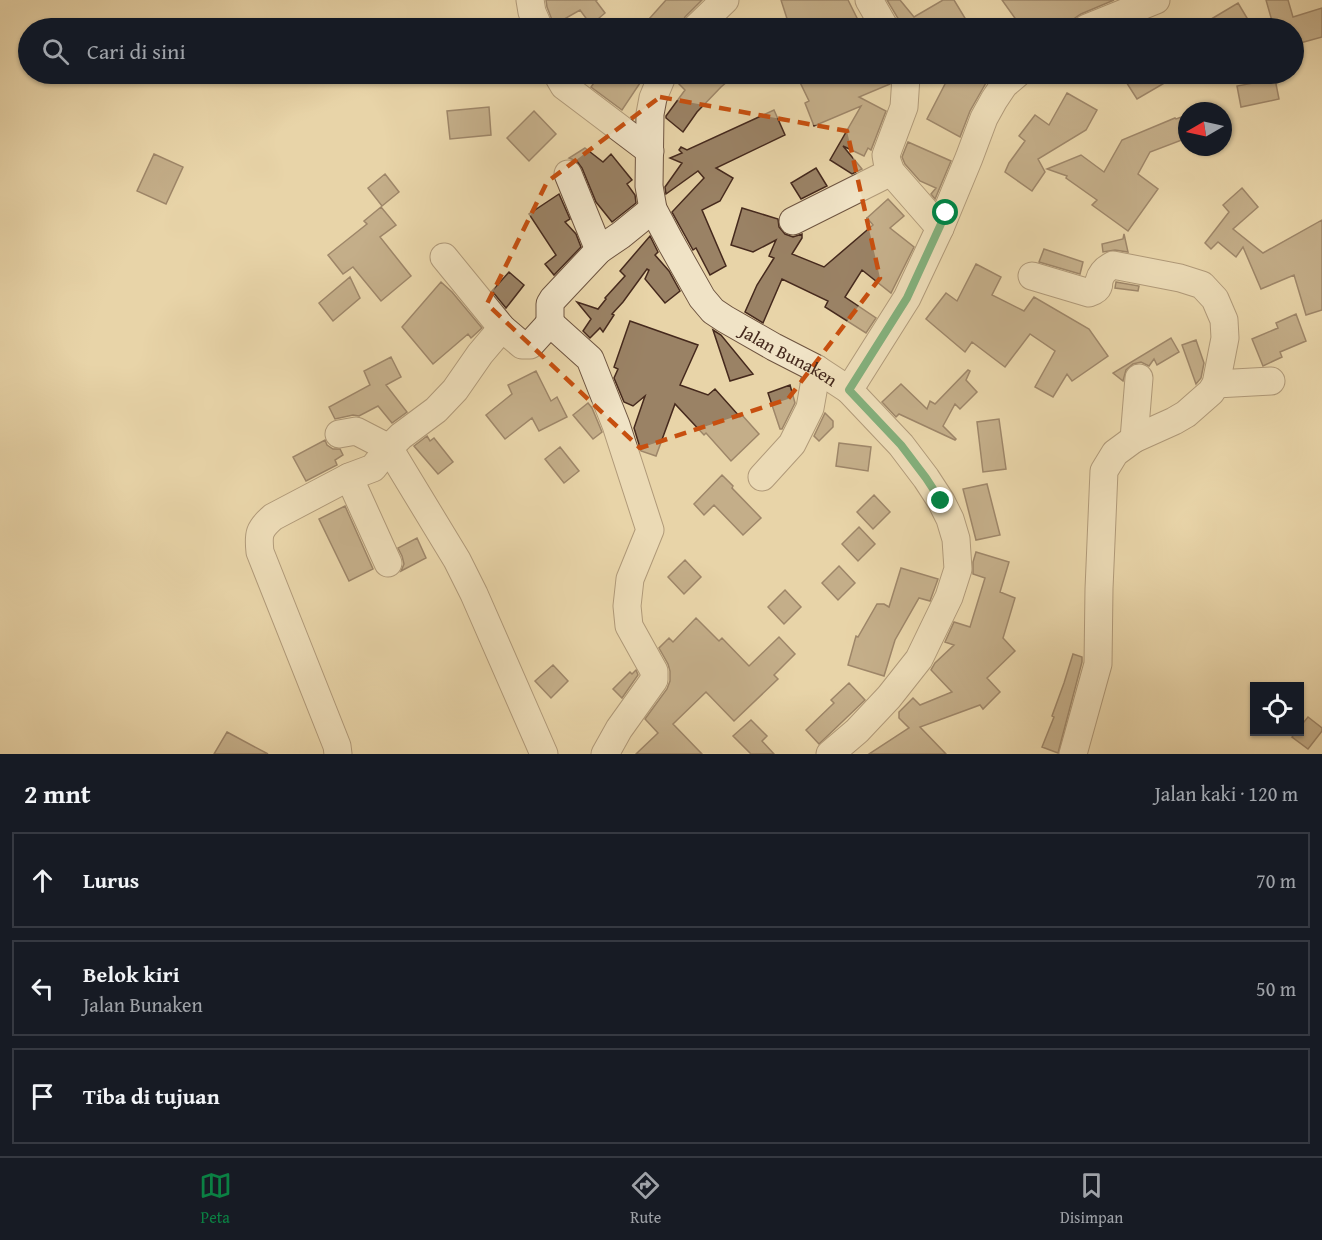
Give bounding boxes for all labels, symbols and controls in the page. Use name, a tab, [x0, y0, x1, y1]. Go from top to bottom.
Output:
search box	[18, 18, 1304, 84]
icon: search	[39, 35, 72, 68]
text: Cari di sini	[87, 35, 186, 67]
north arrow	[1178, 102, 1232, 156]
route start	[932, 199, 958, 225]
street label: Jalan Bunaken	[733, 316, 843, 393]
route end	[927, 487, 953, 513]
map controls	[1250, 682, 1304, 736]
button: locate	[1250, 682, 1304, 736]
text: 2 mnt	[24, 774, 91, 813]
text: Jalan kaki · 120 m	[1154, 779, 1298, 808]
icon: ahead	[26, 864, 59, 897]
text: Lurus	[83, 864, 139, 896]
text: 70 m	[1256, 866, 1296, 895]
text: Belok kiri	[83, 958, 180, 990]
icon: left	[26, 972, 59, 1005]
text: 50 m	[1256, 974, 1296, 1003]
text: Jalan Bunaken	[83, 990, 203, 1019]
icon: arrive	[26, 1080, 59, 1113]
text: Tiba di tujuan	[83, 1080, 220, 1112]
tab: Peta	[199, 1169, 232, 1229]
tab: Rute	[629, 1169, 662, 1229]
tab: Disimpan	[1060, 1169, 1123, 1229]

